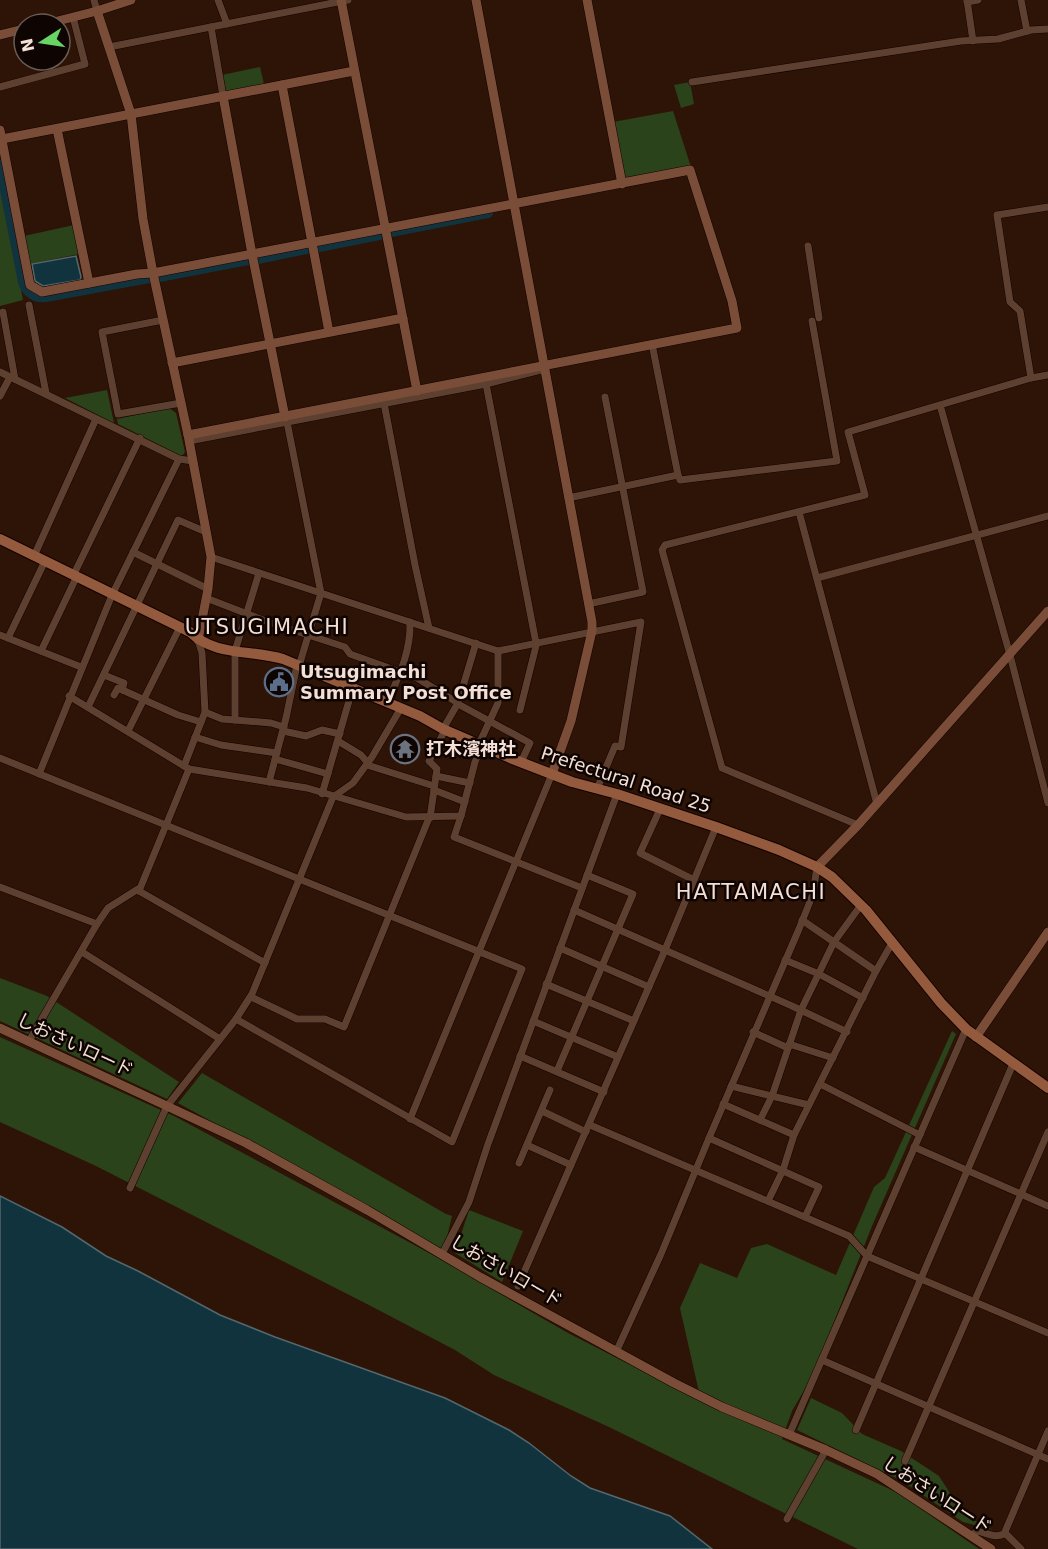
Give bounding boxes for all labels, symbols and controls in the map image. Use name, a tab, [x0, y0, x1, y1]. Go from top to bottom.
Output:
north arrow	[12, 12, 72, 72]
text: N	[17, 36, 39, 54]
district label: UTSUGIMACHI	[185, 615, 349, 639]
place label: Utsugimachi Summary Post Office	[300, 661, 512, 703]
public building icon: Utsugimachi Summary Post Office	[263, 666, 295, 698]
temple icon: 打木濱神社	[389, 733, 421, 765]
place label: 打木濱神社	[426, 738, 516, 759]
street label: Prefectural Road 25	[539, 742, 714, 817]
district label: HATTAMACHI	[676, 880, 826, 904]
street label: しおさいロード	[14, 1008, 137, 1081]
street label: しおさいロード	[446, 1230, 566, 1311]
street label: しおさいロード	[879, 1451, 996, 1538]

